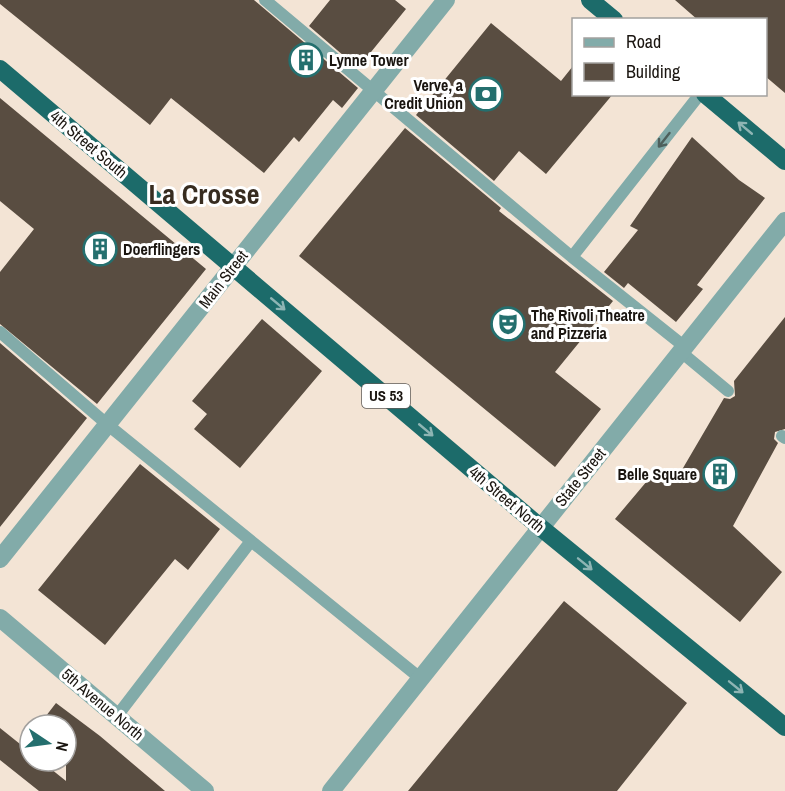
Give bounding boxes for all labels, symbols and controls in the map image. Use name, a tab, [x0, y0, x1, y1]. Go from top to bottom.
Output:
legend	[572, 18, 767, 96]
text: Road	[626, 29, 661, 54]
building icon: Lynne Tower	[288, 42, 324, 78]
place label: Lynne Tower	[329, 49, 409, 71]
text: Building	[626, 59, 681, 84]
place label: Verve, a Credit Union	[384, 74, 464, 114]
bank icon: Verve, a Credit Union	[468, 76, 504, 112]
street label: 4th Street South	[46, 105, 132, 183]
one-way arrow	[737, 121, 753, 134]
one-way arrow	[658, 132, 671, 148]
district label: La Crosse	[148, 175, 260, 213]
building icon: Doerflingers	[82, 231, 118, 267]
place label: Doerflingers	[123, 238, 200, 260]
street label: Main Street	[193, 245, 253, 312]
one-way arrow	[270, 297, 285, 311]
place label: The Rivoli Theatre and Pizzeria	[531, 304, 645, 344]
theatre icon: The Rivoli Theatre and Pizzeria	[490, 306, 526, 342]
road number: US 53	[362, 384, 410, 408]
one-way arrow	[418, 423, 433, 437]
street label: State Street	[550, 443, 611, 511]
building icon: Belle Square	[702, 456, 738, 492]
street label: 4th Street North	[464, 461, 550, 537]
place label: Belle Square	[618, 463, 697, 485]
one-way arrow	[577, 557, 592, 571]
street label: 5th Avenue North	[57, 663, 149, 745]
one-way arrow	[728, 681, 744, 694]
north arrow	[18, 713, 78, 773]
text: N	[51, 739, 74, 753]

